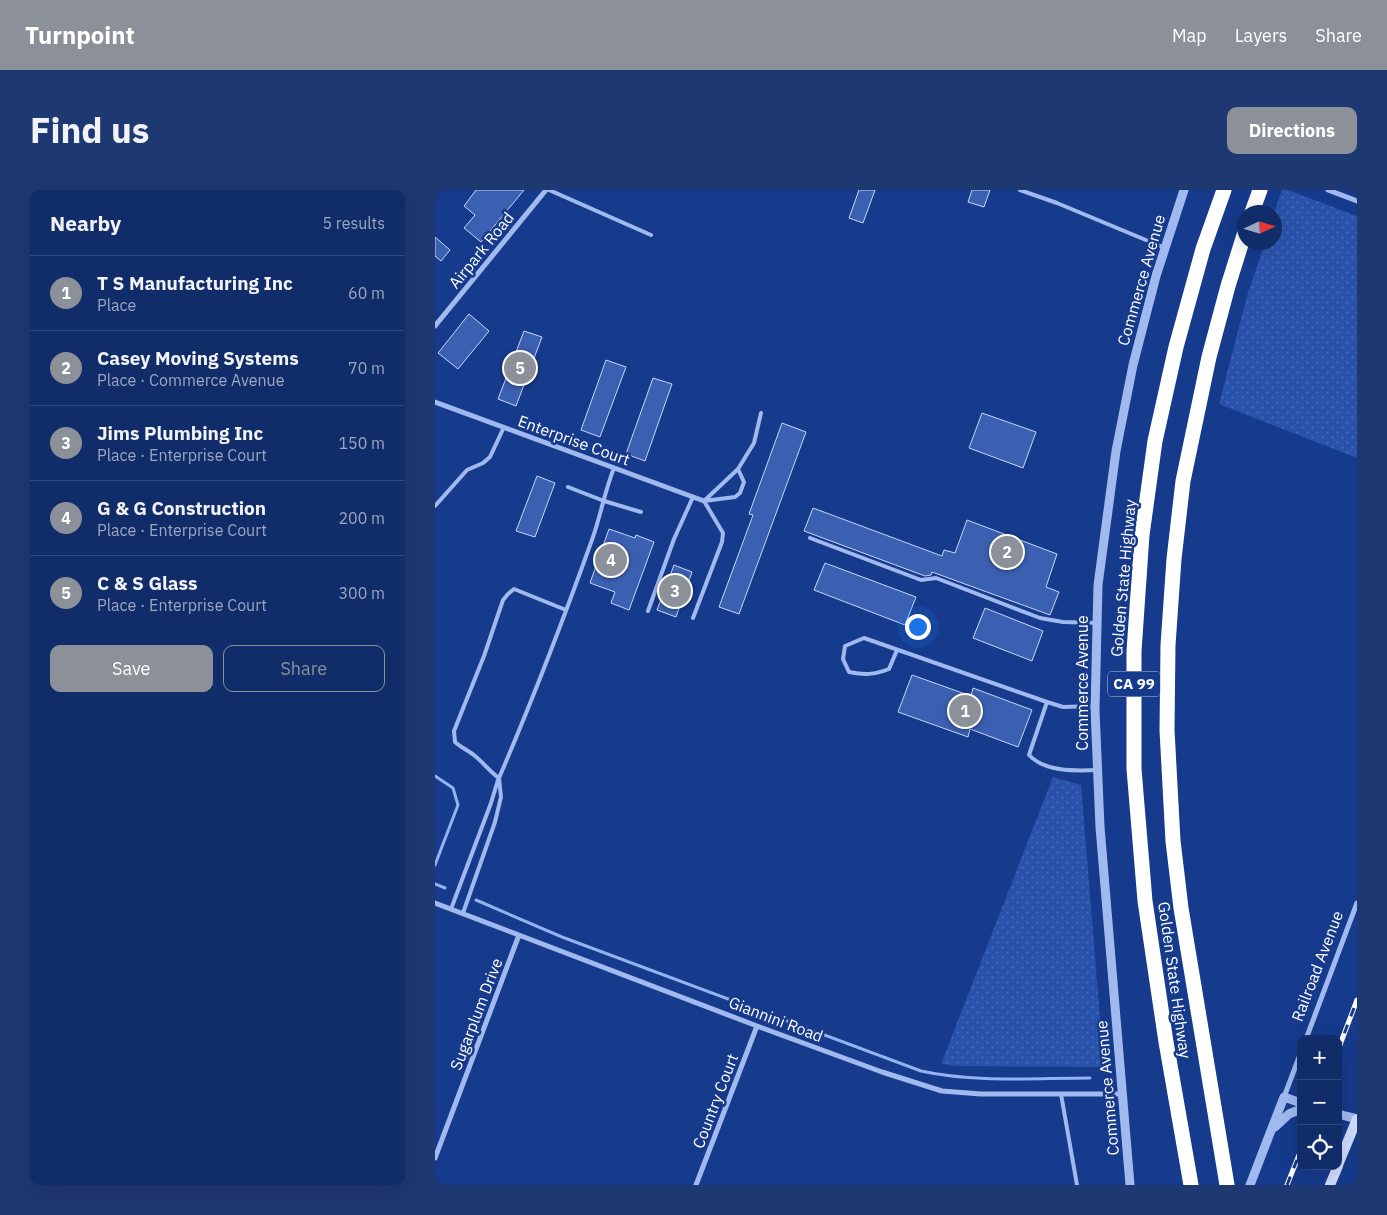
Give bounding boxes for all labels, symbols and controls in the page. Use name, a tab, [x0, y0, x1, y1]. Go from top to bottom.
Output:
text: Turnpoint	[25, 19, 135, 51]
text: Map	[1172, 24, 1207, 47]
text: Layers	[1235, 24, 1287, 47]
text: Share	[1315, 24, 1362, 47]
text: Find us	[30, 107, 149, 153]
button: Directions	[1227, 107, 1357, 154]
north arrow	[1237, 205, 1282, 250]
street label: Airpark Road	[444, 208, 518, 292]
text: Nearby	[50, 209, 121, 237]
street label: Commerce Avenue	[1113, 212, 1169, 348]
text: 5 results	[322, 213, 385, 233]
text: T S Manufacturing Inc	[97, 271, 293, 295]
text: 1	[61, 283, 71, 303]
text: 60 m	[348, 283, 385, 303]
text: Place	[97, 295, 136, 315]
text: Casey Moving Systems	[97, 346, 299, 370]
pin: 5	[504, 349, 536, 387]
text: 2	[61, 358, 71, 378]
text: 70 m	[348, 358, 385, 378]
text: Place · Commerce Avenue	[97, 370, 284, 390]
street label: Enterprise Court	[515, 410, 633, 470]
text: Jims Plumbing Inc	[97, 421, 263, 445]
text: 3	[61, 433, 71, 453]
text: 150 m	[338, 433, 385, 453]
text: Place · Enterprise Court	[97, 445, 267, 465]
text: G & G Construction	[97, 496, 266, 520]
street label: Golden State Highway	[1106, 498, 1140, 658]
text: 4	[61, 508, 71, 528]
text: 200 m	[338, 508, 385, 528]
text: Place · Enterprise Court	[97, 520, 267, 540]
pin: 2	[991, 533, 1023, 571]
pin: 4	[595, 541, 627, 579]
text: C & S Glass	[97, 571, 198, 595]
pin: 3	[659, 572, 691, 610]
text: 5	[61, 583, 71, 603]
text: 300 m	[338, 583, 385, 603]
text: Place · Enterprise Court	[97, 595, 267, 615]
your location	[905, 614, 931, 640]
street label: Commerce Avenue	[1072, 615, 1092, 751]
button: Save	[50, 645, 213, 692]
button: Share	[223, 645, 385, 692]
road number: CA 99	[1108, 672, 1160, 696]
pin: 1	[949, 692, 981, 730]
street label: Golden State Highway	[1154, 900, 1196, 1060]
street label: Railroad Avenue	[1287, 908, 1347, 1024]
street label: Sugarplum Drive	[445, 955, 507, 1073]
street label: Giannini Road	[726, 992, 826, 1046]
street label: Commerce Avenue	[1091, 1020, 1123, 1156]
map controls	[1297, 1035, 1342, 1170]
button: +	[1297, 1035, 1342, 1080]
street label: Country Court	[688, 1051, 742, 1151]
button: −	[1297, 1080, 1342, 1125]
button: locate	[1297, 1125, 1342, 1170]

